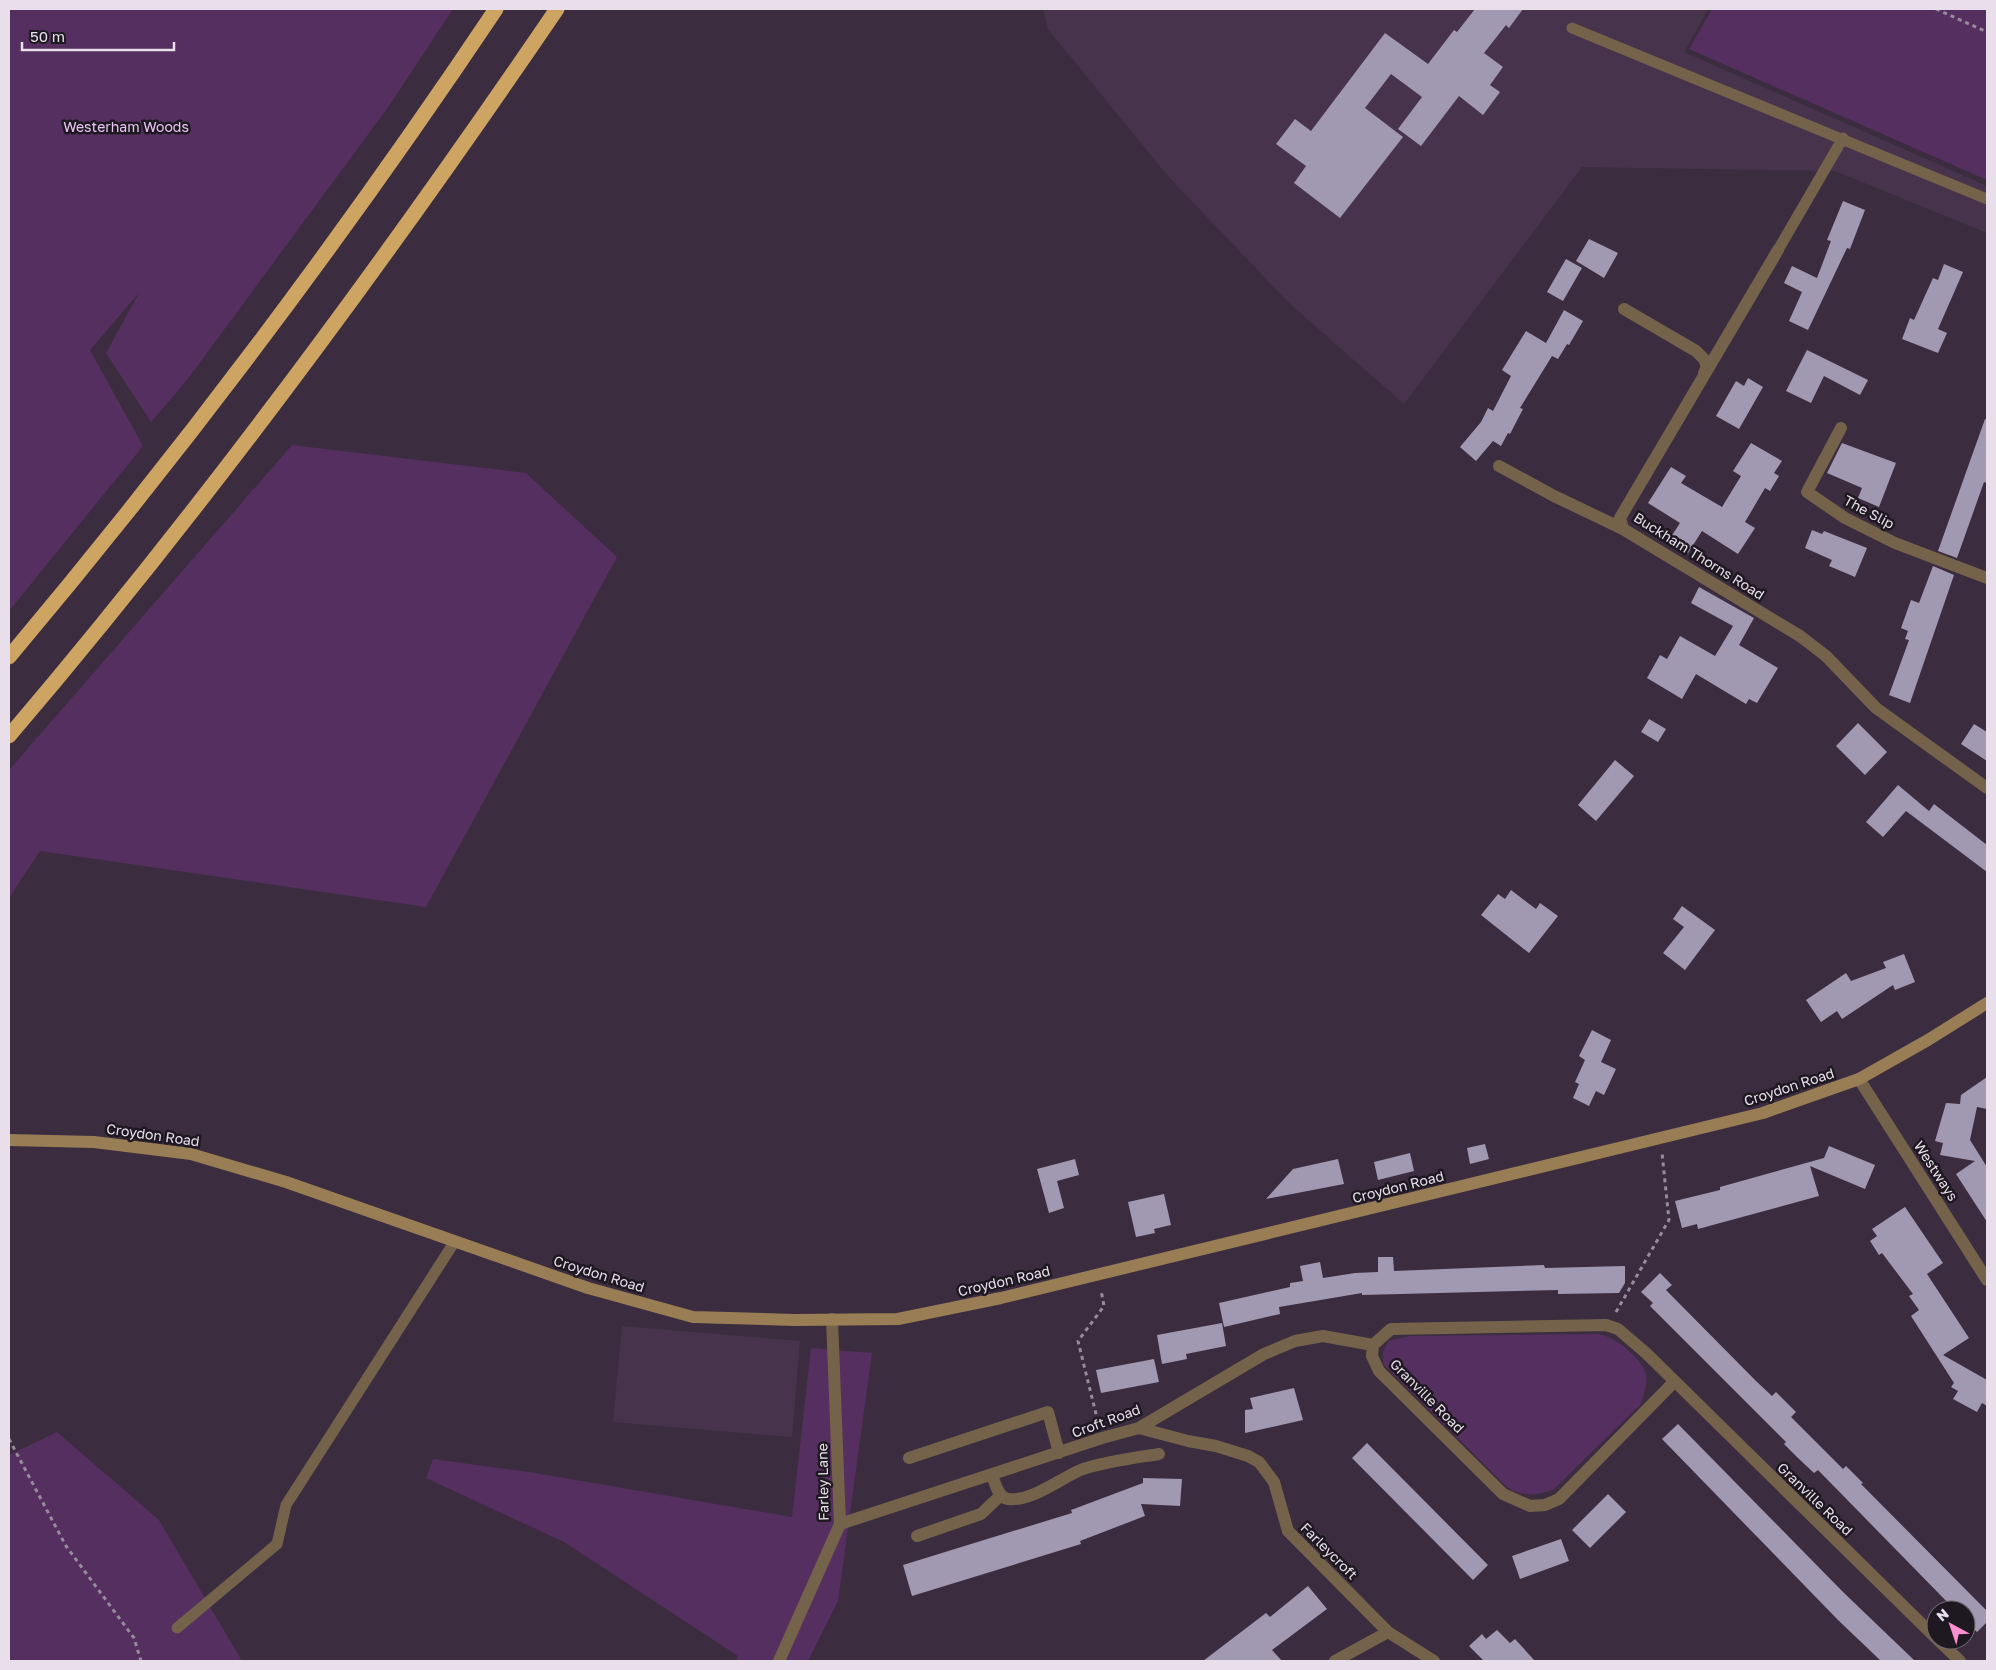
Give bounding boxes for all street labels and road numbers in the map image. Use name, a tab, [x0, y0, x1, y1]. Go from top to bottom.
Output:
street label: The Slip	[1841, 491, 1897, 532]
street label: Buckham Thorns Road	[1631, 508, 1768, 603]
street label: Croydon Road	[1742, 1064, 1836, 1109]
street label: Croydon Road	[105, 1120, 201, 1149]
street label: Westways	[1911, 1138, 1962, 1204]
street label: Croydon Road	[1350, 1167, 1446, 1206]
street label: Croydon Road	[552, 1252, 647, 1295]
street label: Croydon Road	[956, 1262, 1052, 1299]
street label: Granville Road	[1387, 1355, 1468, 1436]
street label: Croft Road	[1069, 1400, 1142, 1441]
street label: Farley Lane	[813, 1443, 832, 1521]
street label: Granville Road	[1774, 1459, 1856, 1539]
street label: Farleycroft	[1297, 1519, 1361, 1583]

